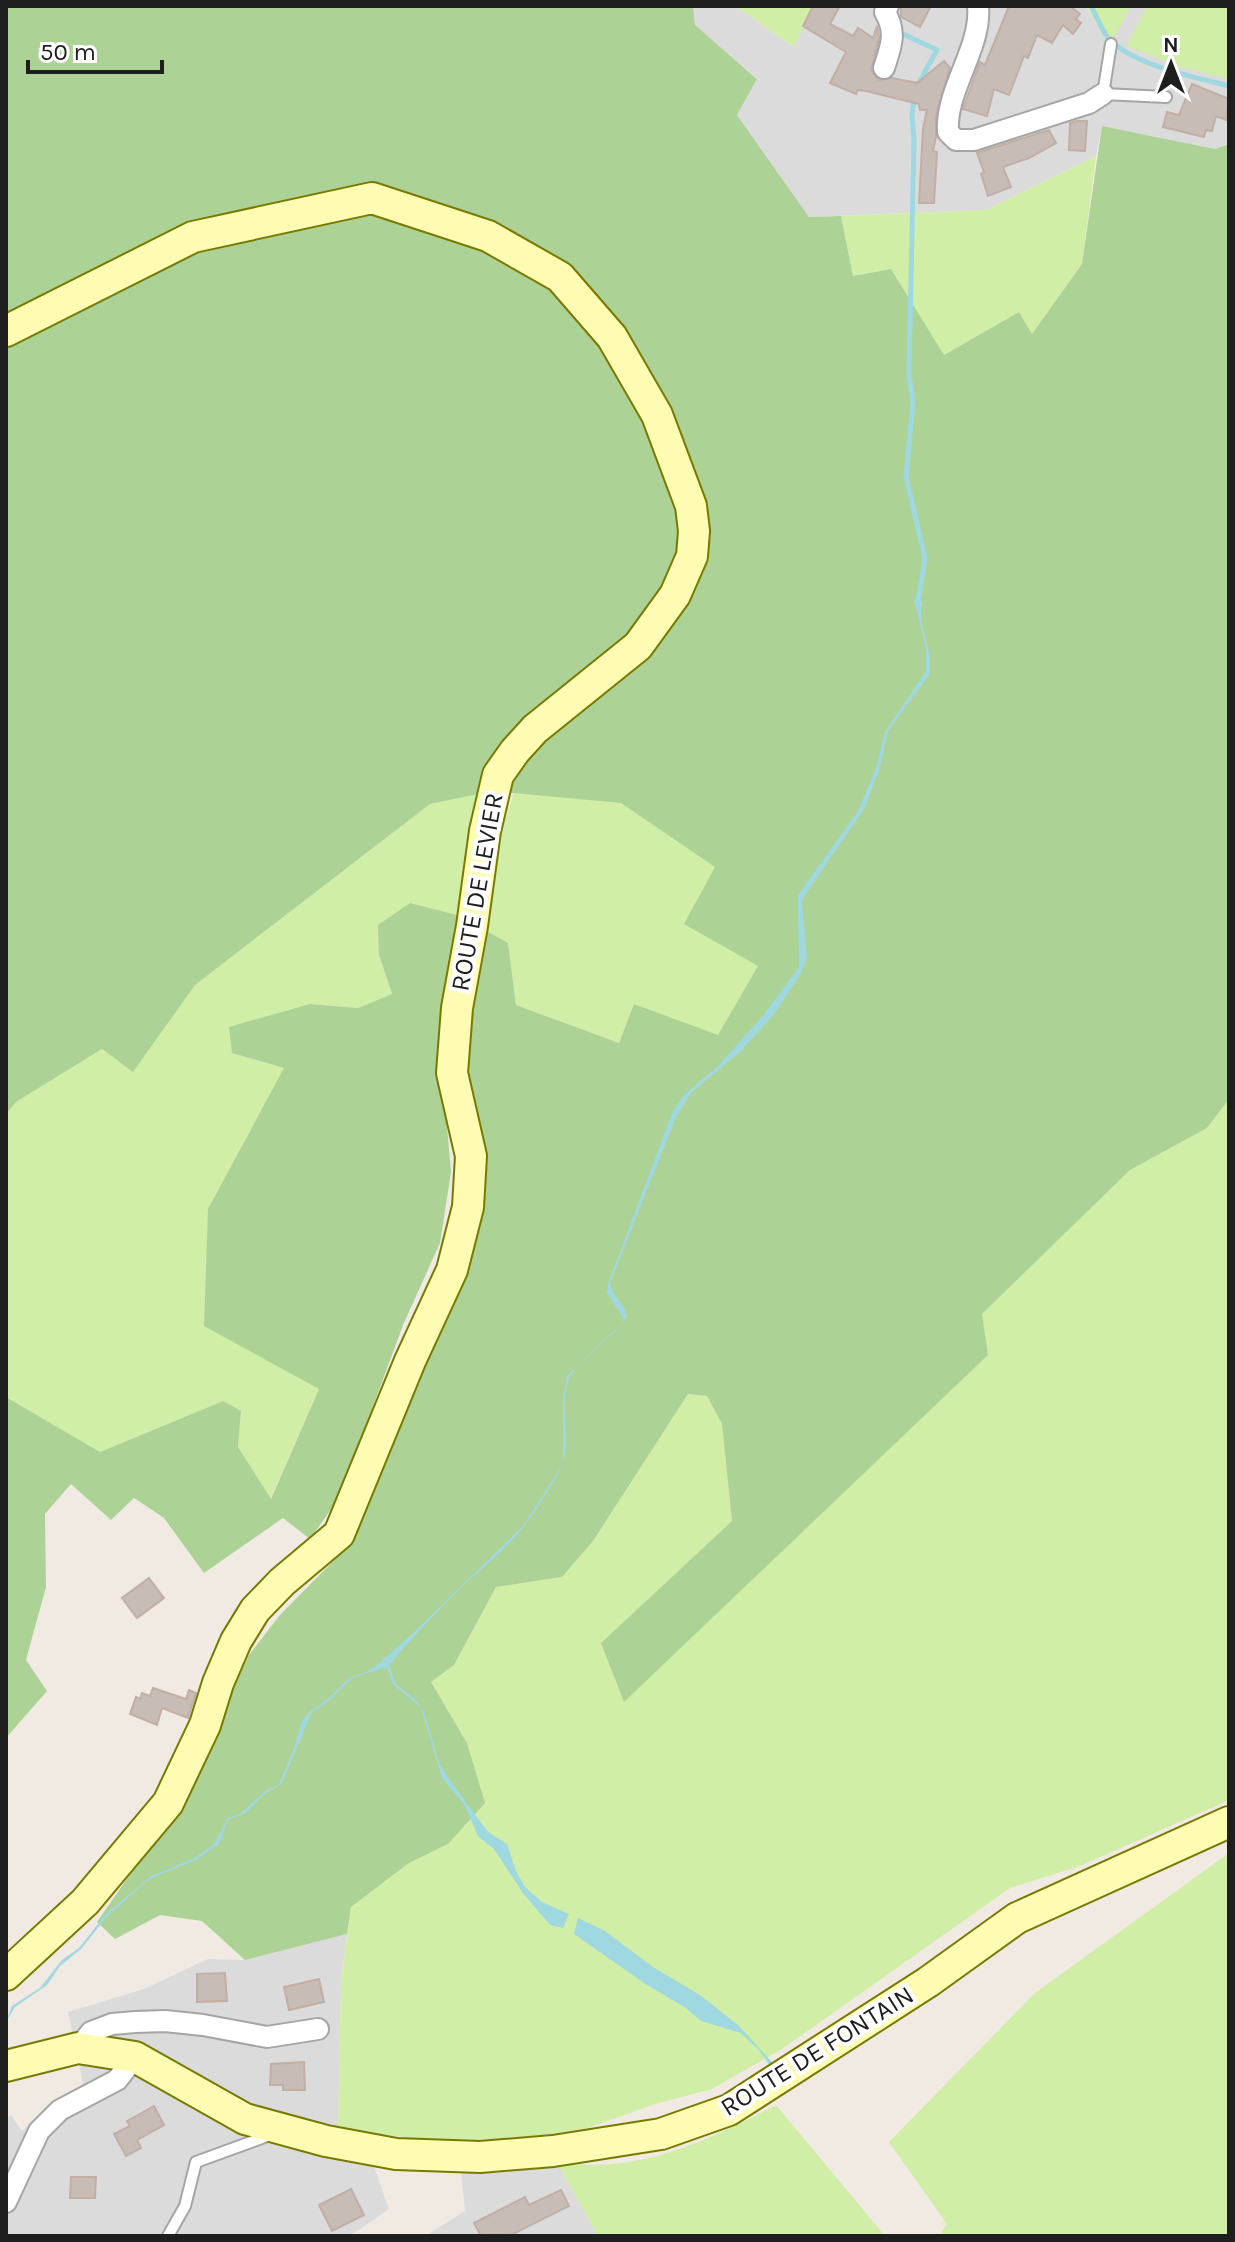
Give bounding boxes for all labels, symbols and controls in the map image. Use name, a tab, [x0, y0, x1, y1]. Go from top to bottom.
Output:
scale bar	[28, 24, 162, 74]
north arrow	[1131, 24, 1211, 104]
text: N	[1163, 32, 1179, 58]
text: 50 m	[40, 38, 96, 66]
street label: ROUTE DE LEVIER	[444, 791, 510, 993]
street label: ROUTE DE FONTAIN	[715, 1979, 919, 2123]

